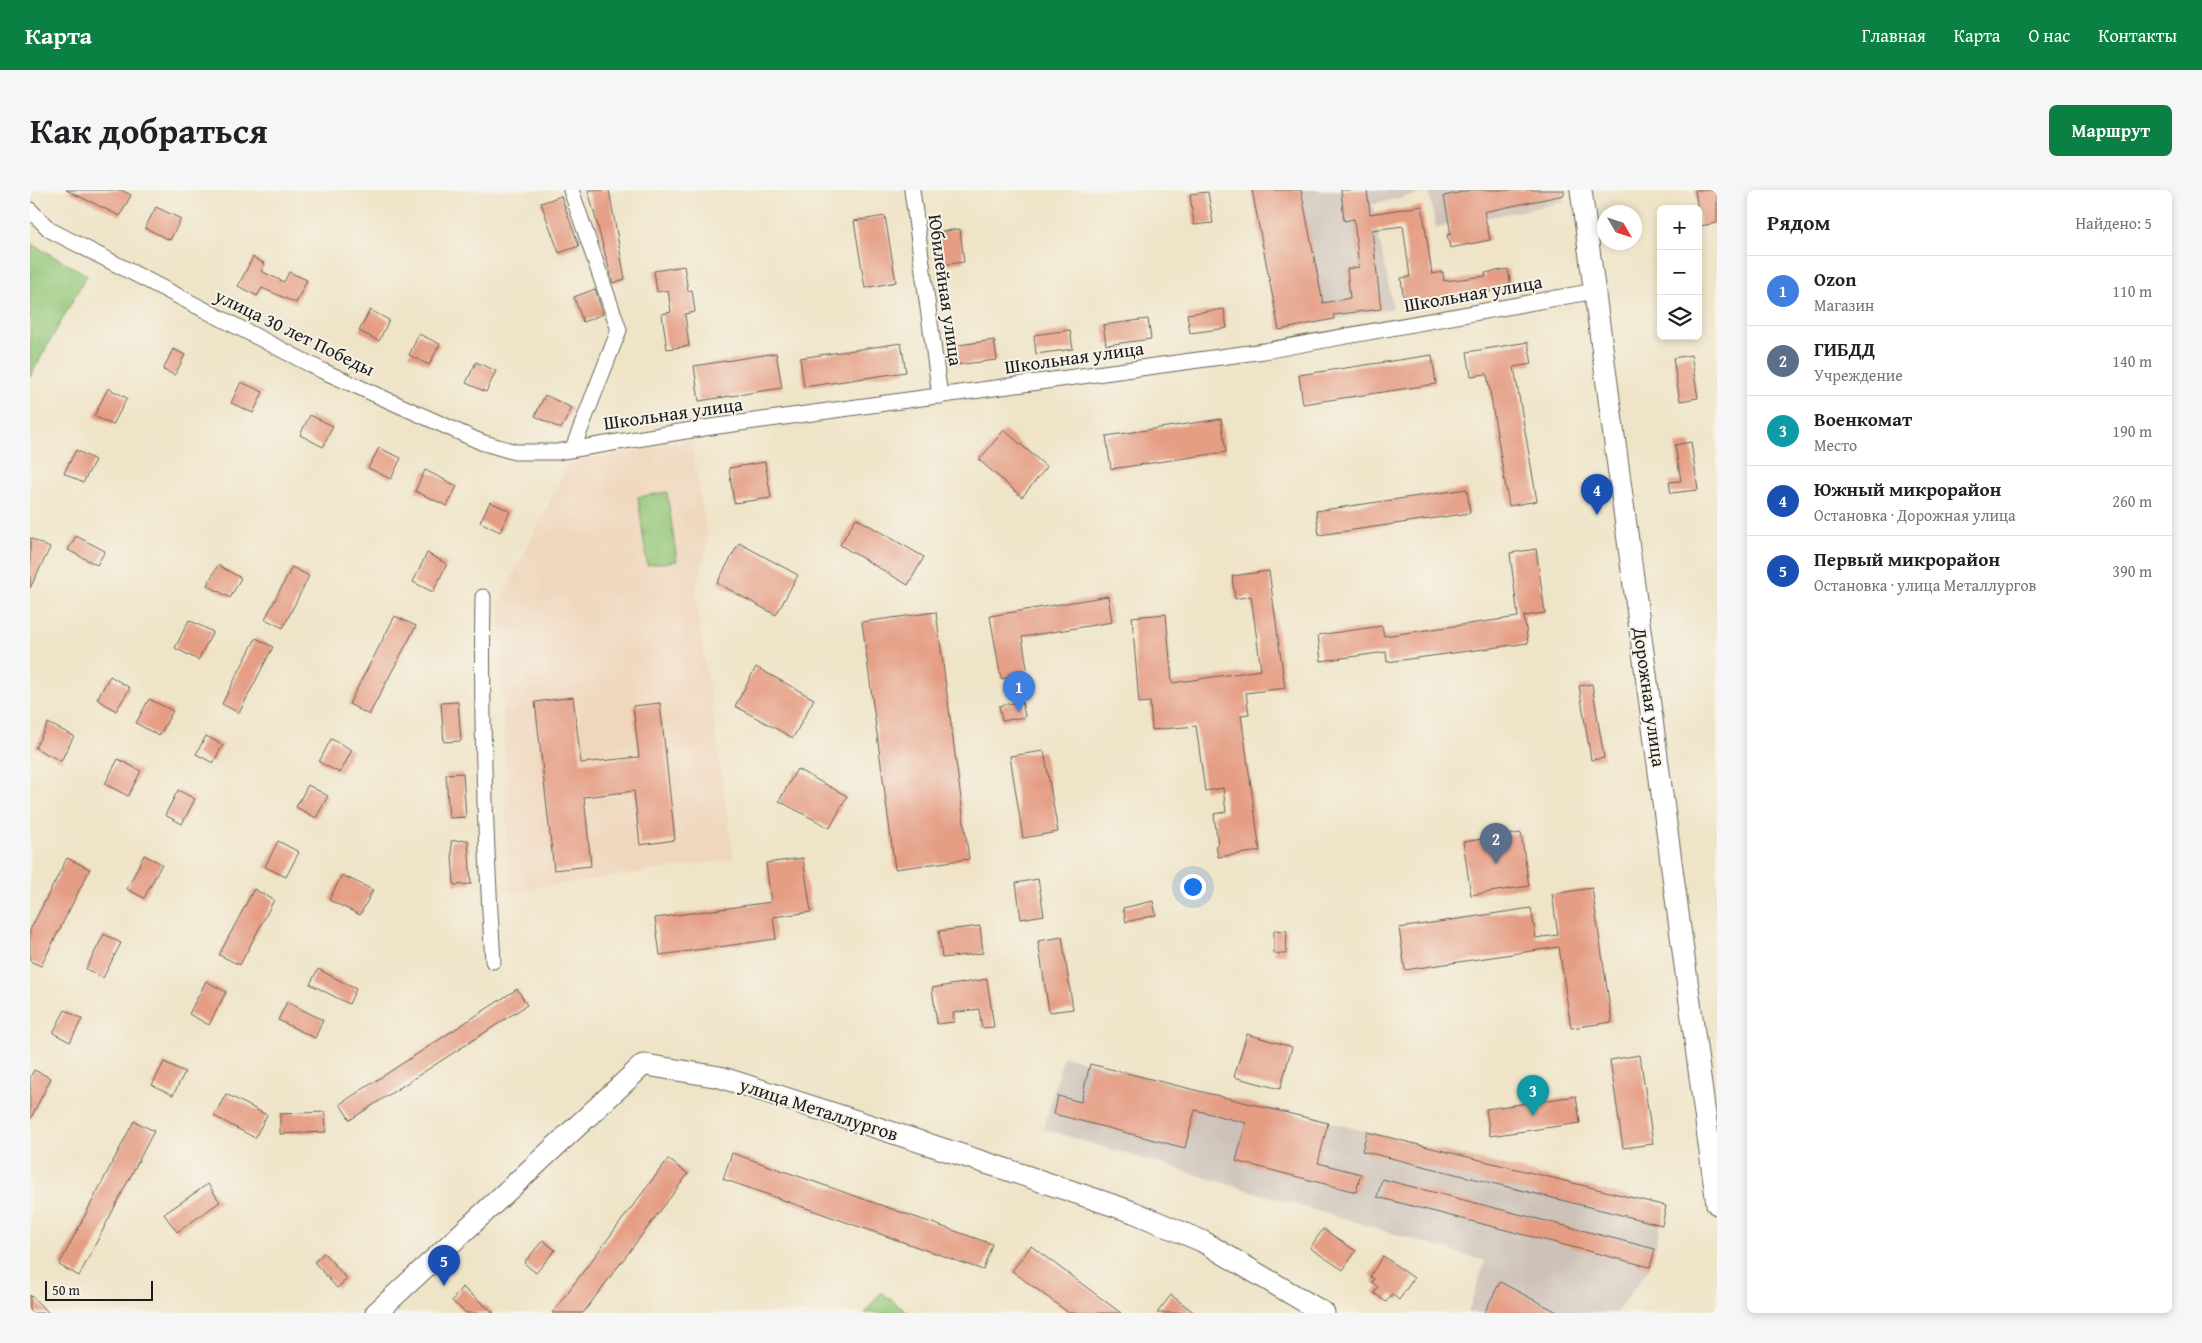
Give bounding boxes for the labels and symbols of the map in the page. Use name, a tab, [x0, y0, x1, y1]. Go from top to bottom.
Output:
north arrow	[1597, 205, 1642, 250]
street label: Юбилейная улица	[921, 212, 971, 368]
street label: Школьная улица	[1402, 267, 1544, 319]
street label: улица 30 лет Победы	[209, 281, 380, 383]
street label: Школьная улица	[1003, 333, 1145, 381]
street label: Школьная улица	[602, 389, 744, 437]
pin: 4	[1581, 474, 1613, 515]
street label: Дорожная улица	[1626, 624, 1674, 769]
pin: 1	[1003, 671, 1035, 712]
pin: 2	[1480, 823, 1512, 864]
your location	[1180, 874, 1206, 900]
street label: улица Металлургов	[735, 1070, 902, 1148]
pin: 3	[1517, 1075, 1549, 1116]
pin: 5	[428, 1245, 460, 1286]
scale bar	[45, 1278, 152, 1301]

